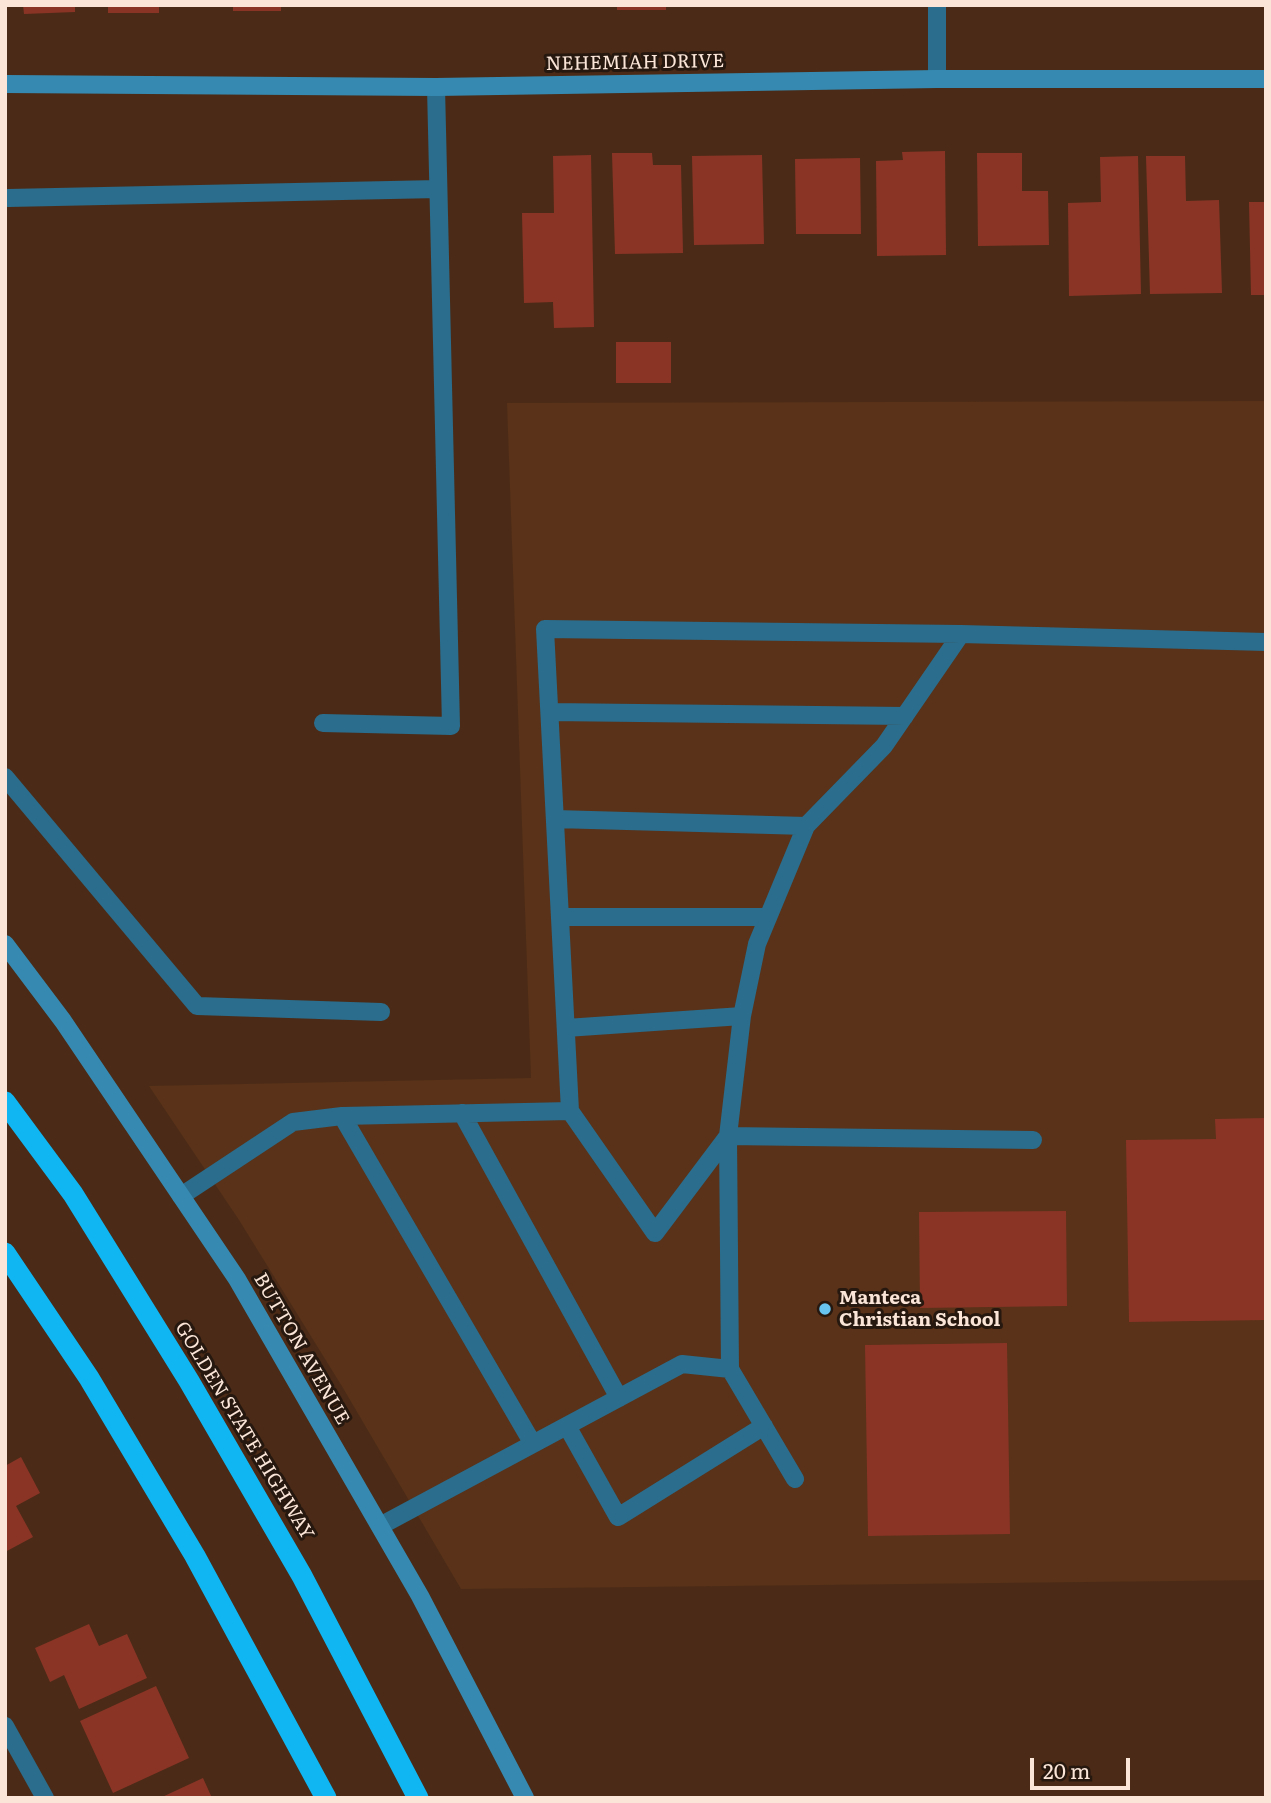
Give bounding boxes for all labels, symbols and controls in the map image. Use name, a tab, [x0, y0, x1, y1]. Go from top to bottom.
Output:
street label: NEHEMIAH DRIVE	[545, 50, 725, 76]
street label: BUTTON AVENUE	[248, 1269, 354, 1429]
place label: Manteca Christian School	[839, 1287, 1000, 1331]
marker: Manteca Christian School	[817, 1301, 833, 1317]
street label: GOLDEN STATE HIGHWAY	[170, 1318, 318, 1544]
scale bar	[1033, 1744, 1133, 1788]
text: 20 m	[1043, 1754, 1090, 1785]

